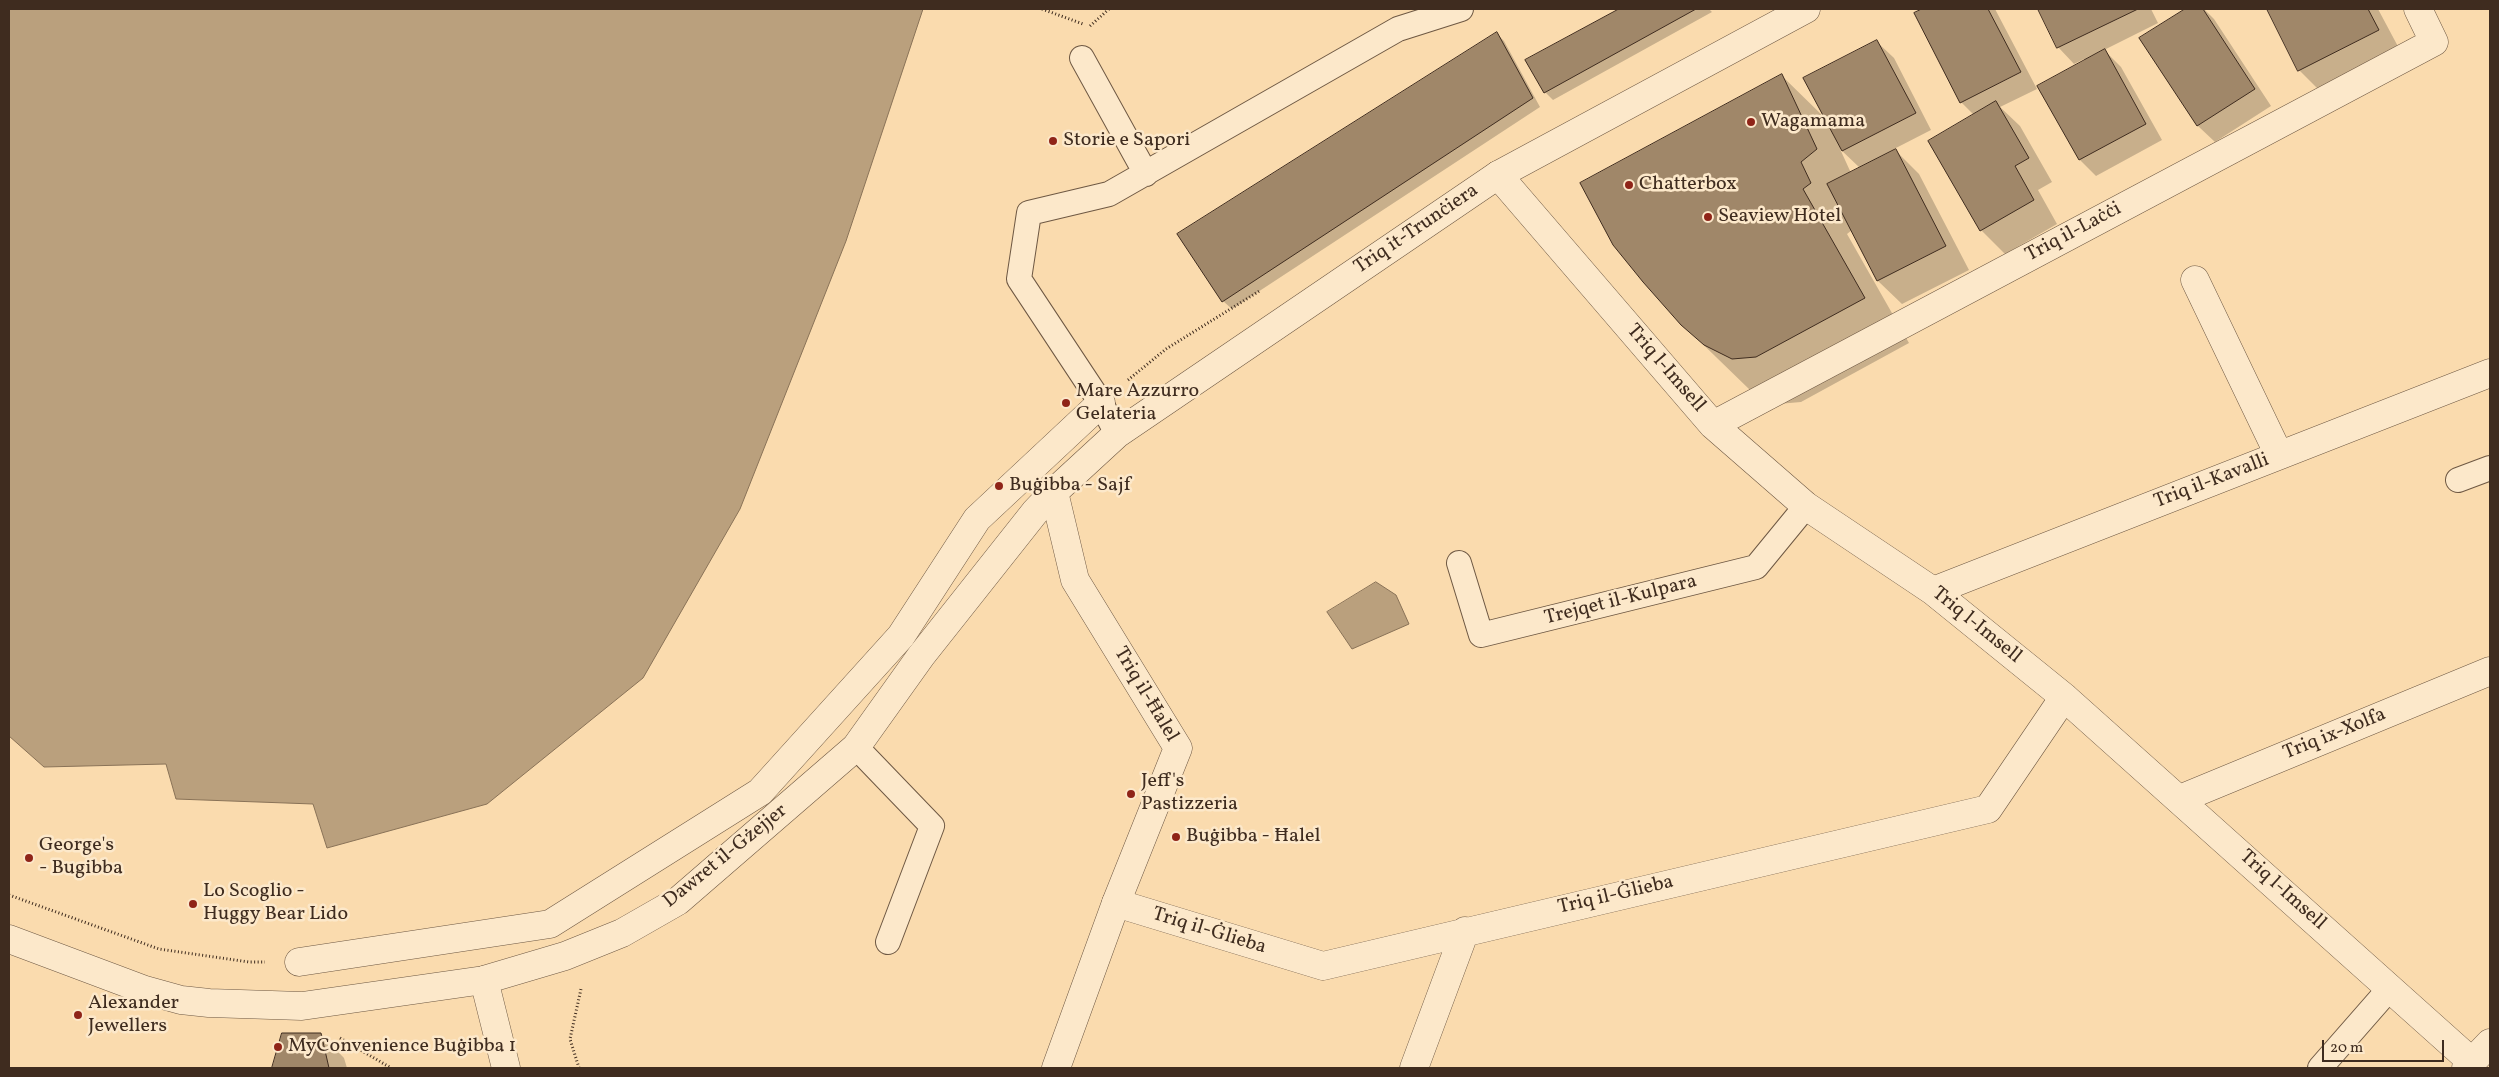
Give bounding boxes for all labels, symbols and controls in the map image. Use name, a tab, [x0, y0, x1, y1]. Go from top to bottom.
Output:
place label: Wagamama	[1761, 110, 1865, 134]
marker: Wagamama	[1745, 116, 1757, 128]
place label: Storie e Sapori	[1063, 129, 1190, 153]
marker: Storie e Sapori	[1047, 135, 1059, 147]
place label: Chatterbox	[1639, 173, 1737, 197]
marker: Chatterbox	[1623, 179, 1635, 191]
street label: Triq it-Trunċiera	[1350, 180, 1484, 280]
street label: Triq il-Laċċi	[2022, 198, 2126, 268]
place label: Seaview Hotel	[1718, 205, 1841, 229]
marker: Seaview Hotel	[1702, 211, 1714, 223]
street label: Triq l-Imsell	[1620, 320, 1710, 418]
place label: Mare Azzurro Gelateria	[1076, 380, 1199, 427]
marker: Mare Azzurro Gelateria	[1060, 397, 1072, 409]
street label: Triq il-Kavalli	[2151, 449, 2273, 515]
place label: Buġibba - Sajf	[1009, 474, 1130, 498]
marker: Buġibba - Sajf	[993, 480, 1005, 492]
street label: Trejqet il-Kulpara	[1542, 570, 1700, 632]
street label: Triq l-Imsell	[1926, 582, 2026, 670]
street label: Triq il-Ħalel	[1107, 643, 1183, 747]
street label: Triq ix-Xolfa	[2280, 704, 2390, 766]
place label: Jeff's Pastizzeria	[1141, 770, 1238, 817]
marker: Jeff's Pastizzeria	[1125, 788, 1137, 800]
street label: Dawret il-Gżejjer	[659, 800, 793, 914]
place label: Buġibba - Ħalel	[1186, 825, 1320, 849]
marker: Buġibba - Ħalel	[1170, 831, 1182, 843]
place label: George's - Bugibba	[39, 834, 123, 881]
street label: Triq l-Imsell	[2234, 846, 2330, 936]
marker: George's - Bugibba	[23, 852, 35, 864]
street label: Triq il-Ġlieba	[1556, 871, 1676, 921]
place label: Lo Scoglio - Huggy Bear Lido	[203, 880, 348, 927]
marker: Lo Scoglio - Huggy Bear Lido	[187, 898, 199, 910]
street label: Triq il-Ġlieba	[1149, 903, 1269, 961]
place label: Alexander Jewellers	[88, 992, 179, 1039]
marker: Alexander Jewellers	[72, 1009, 84, 1021]
scale bar	[2324, 1030, 2446, 1062]
place label: MyConvenience Buġibba 1	[288, 1035, 516, 1059]
text: 20 m	[2330, 1038, 2363, 1059]
marker: MyConvenience Buġibba 1	[272, 1041, 284, 1053]

